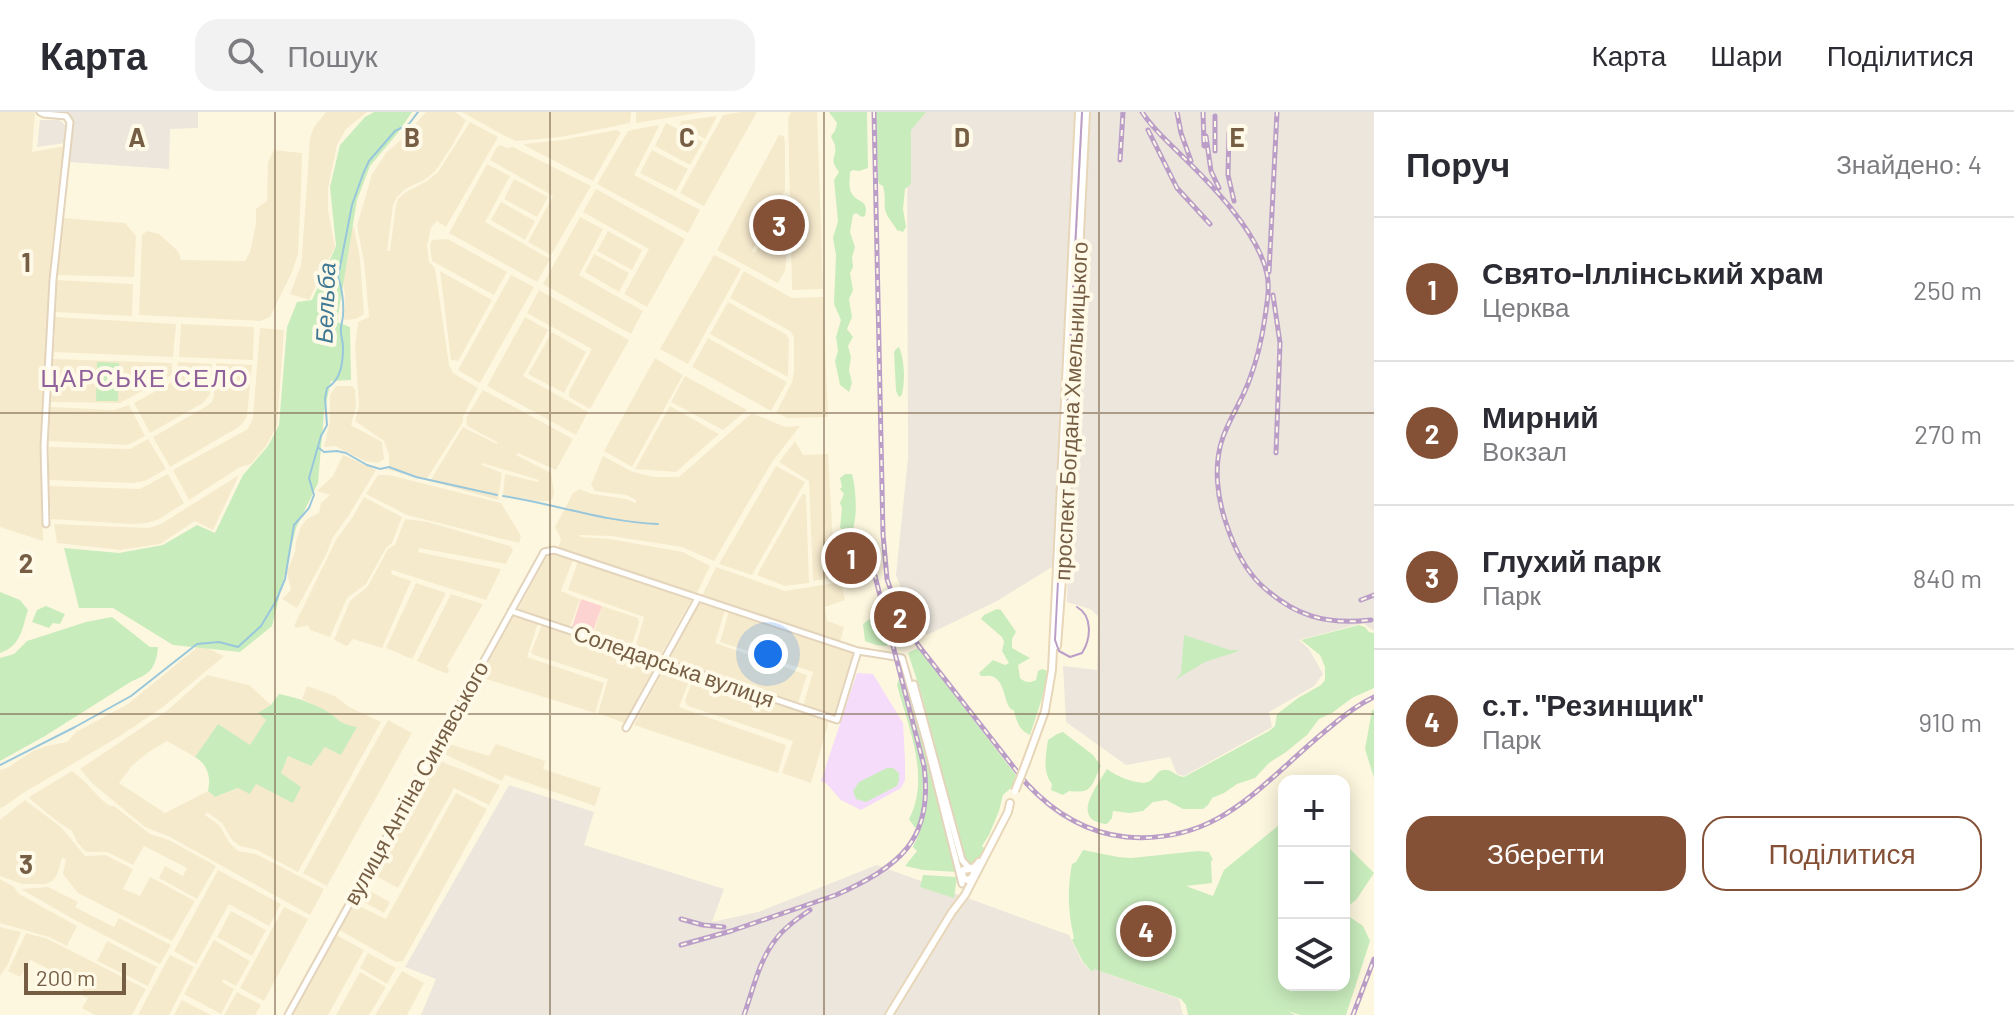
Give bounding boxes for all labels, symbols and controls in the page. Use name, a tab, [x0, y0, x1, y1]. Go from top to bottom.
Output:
search box	[195, 19, 755, 91]
text: Карта	[40, 32, 147, 78]
icon: search	[223, 33, 267, 77]
text: Пошук	[287, 37, 378, 73]
text: Карта	[1591, 38, 1666, 72]
text: Шари	[1710, 38, 1783, 72]
text: Поділитися	[1827, 38, 1974, 72]
text: A	[128, 121, 146, 152]
text: B	[404, 121, 420, 152]
text: C	[679, 121, 695, 152]
text: D	[954, 121, 970, 152]
text: E	[1229, 121, 1245, 152]
text: Поруч	[1406, 143, 1510, 184]
text: Знайдено: 4	[1836, 148, 1982, 179]
pin: 3	[753, 195, 805, 255]
street label: проспект Богдана Хмельницького	[1048, 241, 1093, 581]
text: 1	[21, 246, 31, 277]
text: Свято-Іллінський храм	[1482, 254, 1824, 290]
water label: Бельба	[309, 262, 340, 344]
text: 1	[1427, 274, 1437, 305]
text: 250 m	[1913, 274, 1982, 305]
text: Церква	[1482, 291, 1570, 322]
district label: ЦАРСЬКЕ СЕЛО	[40, 363, 250, 392]
text: Мирний	[1482, 398, 1599, 434]
text: 2	[1425, 418, 1439, 449]
text: 270 m	[1914, 418, 1982, 449]
text: Вокзал	[1482, 435, 1567, 466]
pin: 1	[825, 528, 877, 588]
text: Глухий парк	[1482, 542, 1661, 578]
text: 2	[19, 547, 33, 578]
text: 3	[1425, 562, 1439, 593]
text: 840 m	[1913, 562, 1982, 593]
text: Парк	[1482, 579, 1541, 610]
pin: 2	[874, 587, 926, 647]
street label: Соледарська вулиця	[570, 619, 778, 712]
your location	[748, 634, 788, 674]
street label: вулиця Антіна Синявського	[337, 656, 494, 909]
text: с.т. "Резинщик"	[1482, 686, 1703, 722]
text: 4	[1424, 706, 1440, 737]
text: 910 m	[1918, 706, 1982, 737]
text: Парк	[1482, 723, 1541, 754]
map controls	[1278, 775, 1350, 991]
button: +	[1278, 775, 1350, 847]
button: Зберегти	[1406, 816, 1686, 891]
button: Поділитися	[1702, 816, 1982, 891]
button: −	[1278, 847, 1350, 919]
text: 3	[19, 848, 33, 879]
pin: 4	[1120, 901, 1172, 961]
button: layers	[1278, 919, 1350, 991]
scale bar	[24, 959, 126, 995]
text: 200 m	[36, 964, 95, 990]

